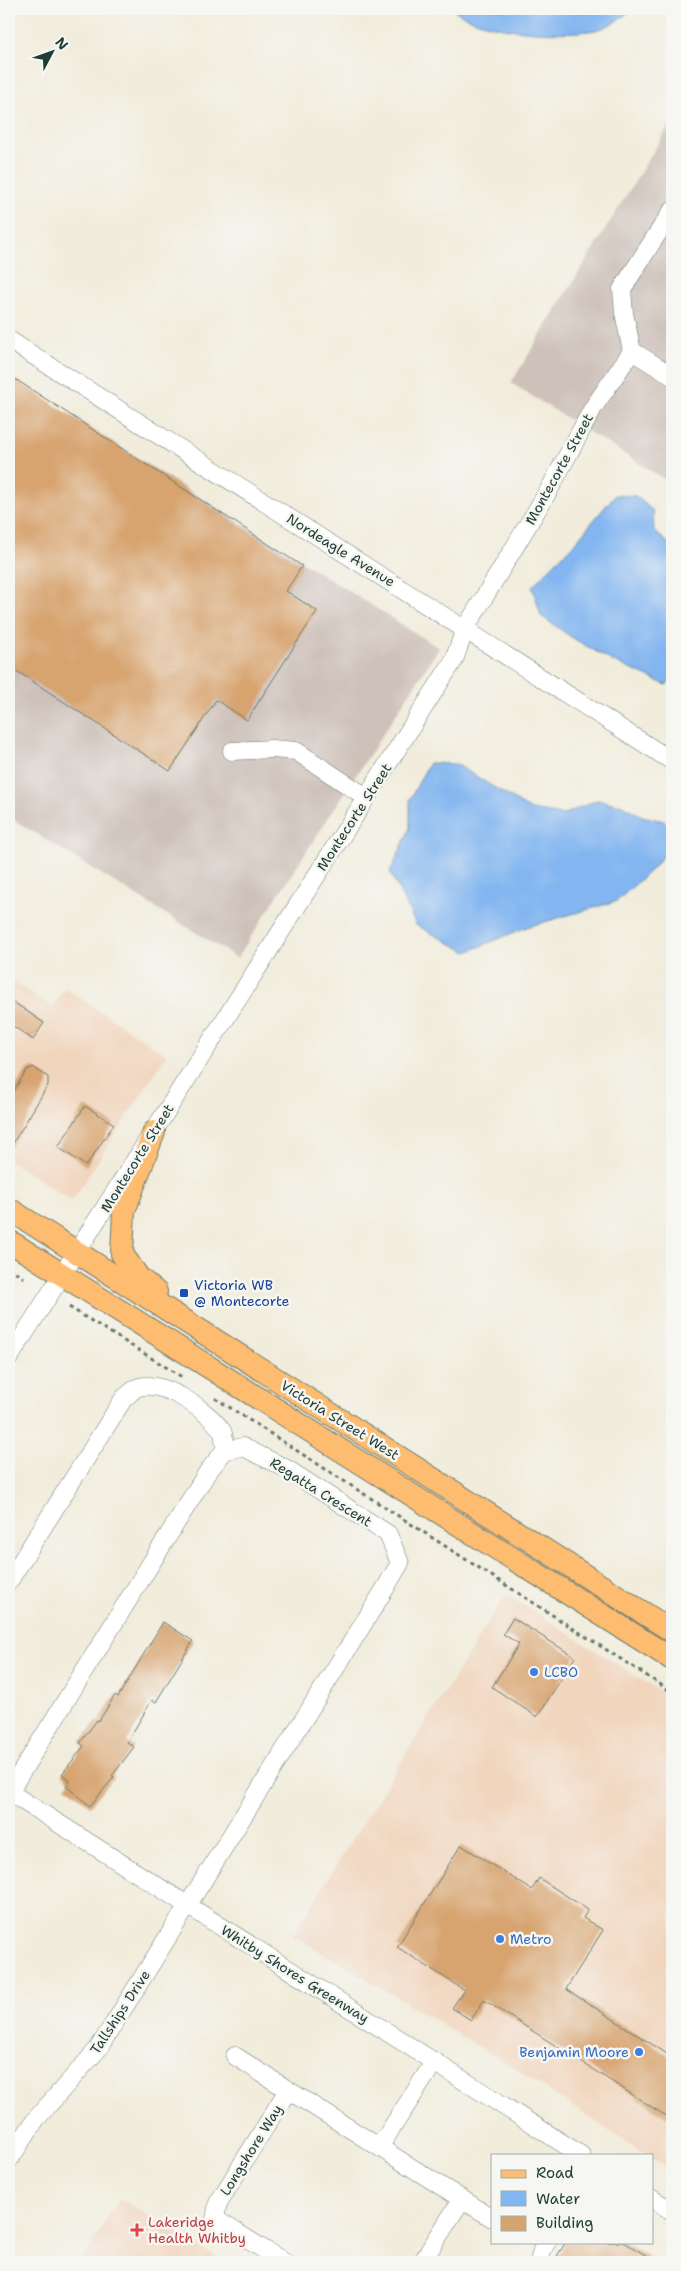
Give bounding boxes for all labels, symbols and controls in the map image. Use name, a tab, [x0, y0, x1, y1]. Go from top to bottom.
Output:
north arrow	[28, 28, 78, 78]
text: N	[51, 33, 72, 54]
street label: Montecorte Street	[521, 410, 597, 528]
street label: Nordeagle Avenue	[283, 509, 399, 591]
street label: Montecorte Street	[313, 760, 395, 874]
street label: Montecorte Street	[96, 1100, 178, 1216]
place label: Victoria WB @ Montecorte	[194, 1276, 290, 1310]
marker: Victoria WB @ Montecorte	[178, 1287, 190, 1299]
street label: Victoria Street West	[277, 1376, 403, 1464]
street label: Regatta Crescent	[267, 1453, 375, 1531]
place label: LCBO	[544, 1663, 578, 1681]
marker: LCBO	[528, 1666, 540, 1678]
street label: Whitby Shores Greenway	[218, 1921, 372, 2027]
place label: Metro	[510, 1930, 551, 1948]
marker: Metro	[494, 1933, 506, 1945]
street label: Tallships Drive	[86, 1966, 154, 2058]
place label: Benjamin Moore	[519, 2043, 629, 2061]
marker: Benjamin Moore	[633, 2046, 645, 2058]
street label: Longshore Way	[216, 2101, 286, 2199]
legend	[491, 2154, 654, 2244]
text: Road	[536, 2163, 574, 2183]
text: Water	[536, 2189, 580, 2209]
place label: Lakeridge Health Whitby	[148, 2213, 246, 2247]
text: Building	[536, 2213, 593, 2233]
marker: Lakeridge Health Whitby	[130, 2223, 144, 2237]

